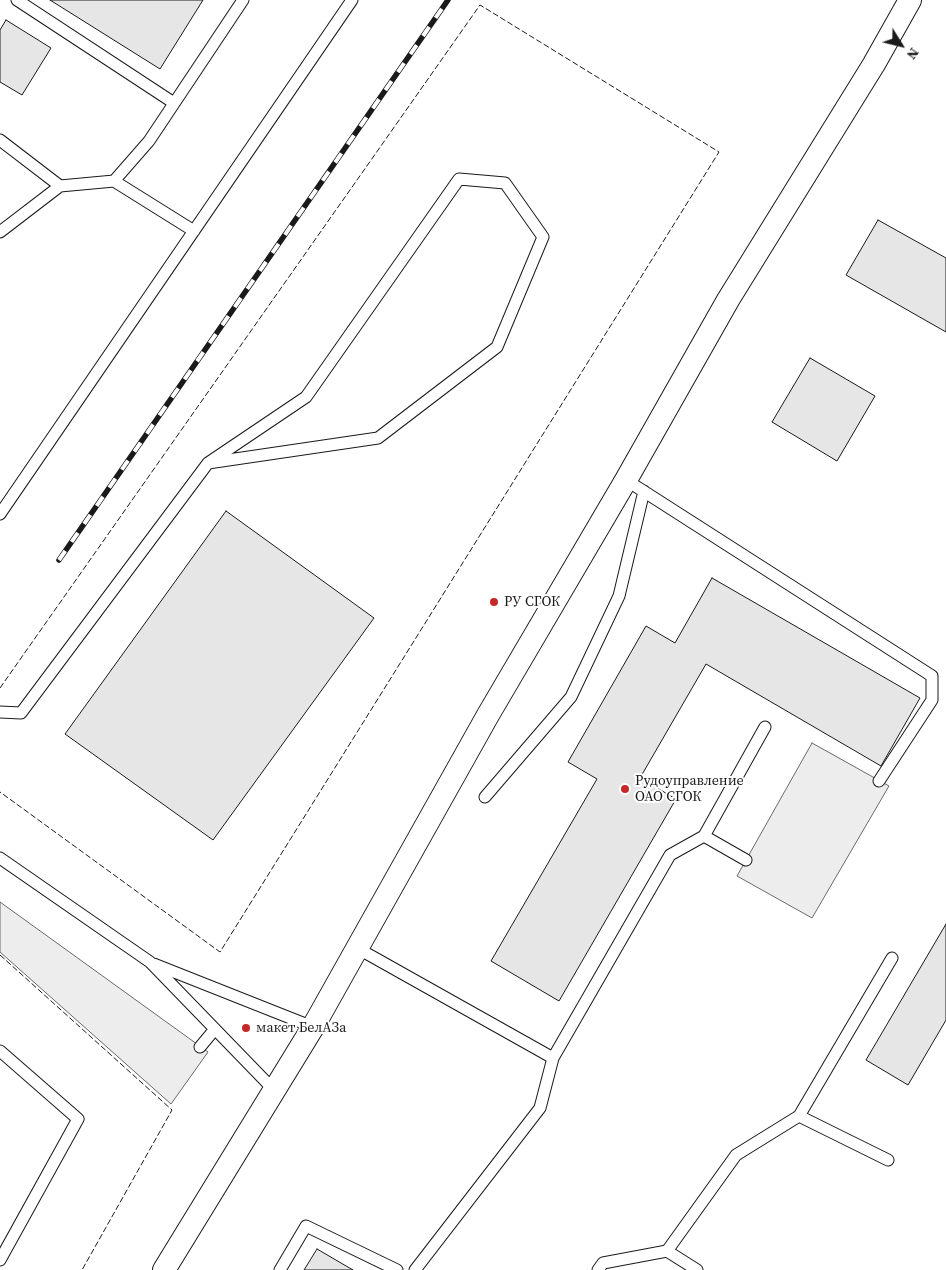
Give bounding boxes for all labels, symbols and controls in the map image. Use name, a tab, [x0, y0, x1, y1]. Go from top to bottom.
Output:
north arrow	[876, 20, 926, 70]
text: N	[902, 44, 924, 64]
place label: РУ СГОК	[504, 594, 560, 610]
marker: РУ СГОК	[488, 596, 500, 608]
place label: Рудоуправление ОАО СГОК	[635, 773, 744, 806]
marker: Рудоуправление ОАО СГОК	[619, 783, 631, 795]
place label: макет БелАЗа	[256, 1020, 346, 1036]
marker: макет БелАЗа	[240, 1022, 252, 1034]

